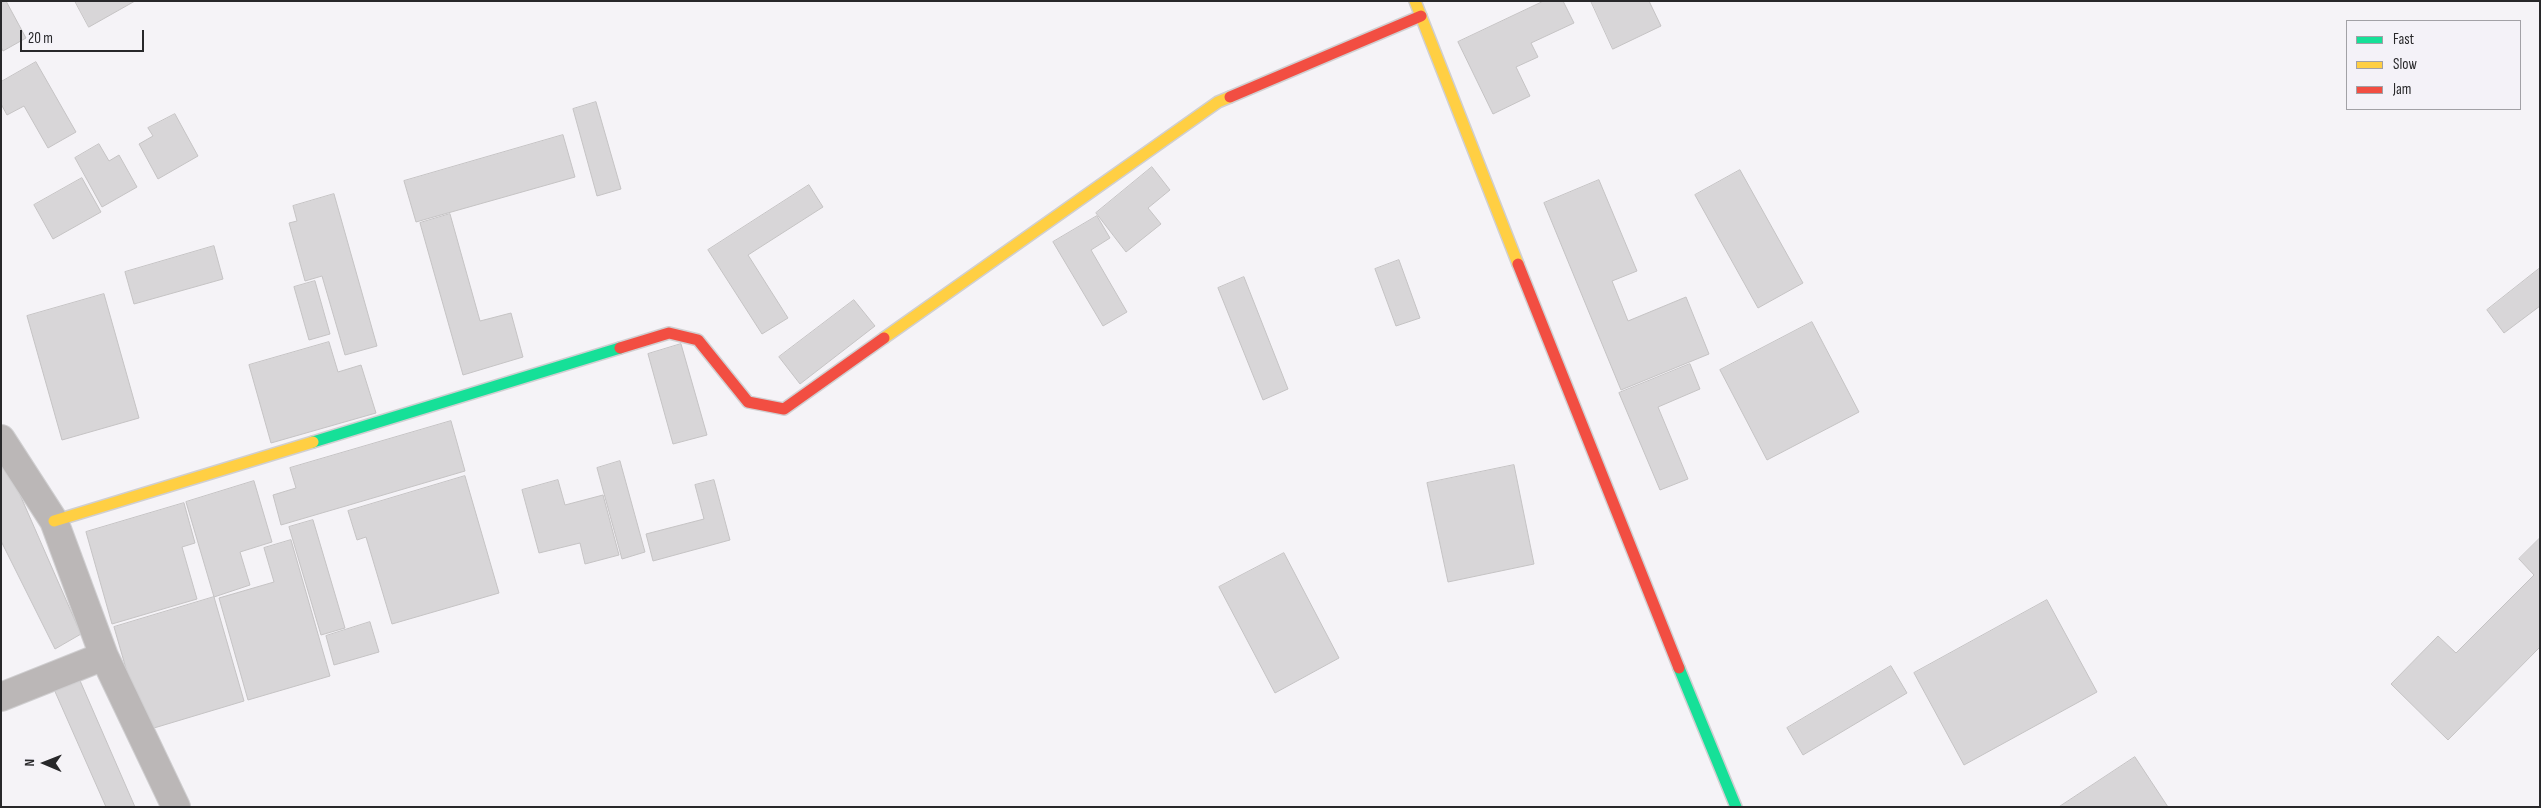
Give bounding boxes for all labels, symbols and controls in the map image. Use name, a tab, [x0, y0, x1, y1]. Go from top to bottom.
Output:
scale bar	[22, 20, 146, 52]
legend	[2346, 20, 2521, 110]
text: 20 m	[28, 29, 53, 48]
text: Fast	[2393, 30, 2414, 49]
text: Slow	[2393, 55, 2417, 74]
text: Jam	[2393, 80, 2411, 99]
north arrow	[20, 738, 70, 788]
text: N	[21, 759, 38, 767]

